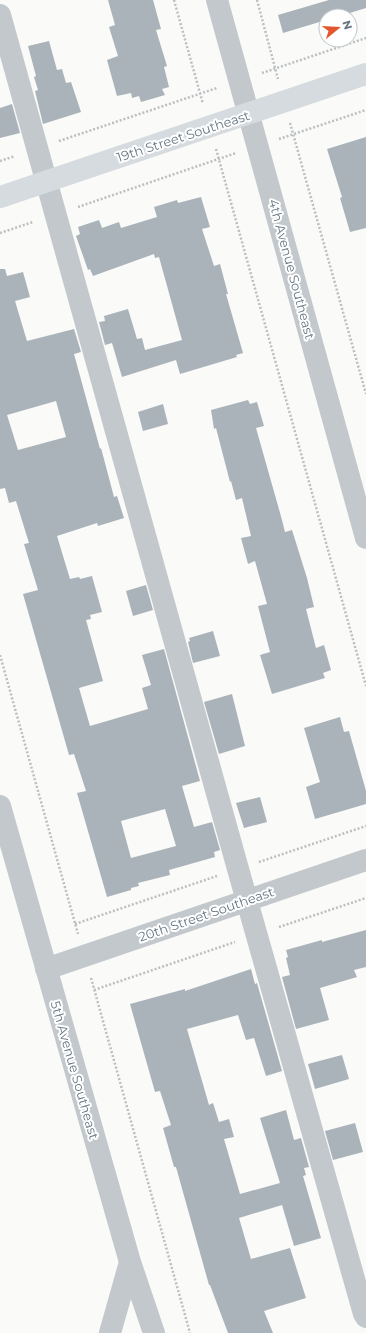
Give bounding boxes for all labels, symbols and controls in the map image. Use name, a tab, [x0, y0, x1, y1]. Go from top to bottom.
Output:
north arrow	[318, 8, 358, 48]
text: N	[339, 19, 356, 31]
street label: 19th Street Southeast	[115, 107, 251, 165]
street label: 4th Avenue Southeast	[266, 197, 318, 341]
street label: 20th Street Southeast	[136, 883, 276, 945]
street label: 5th Avenue Southeast	[48, 999, 102, 1141]

